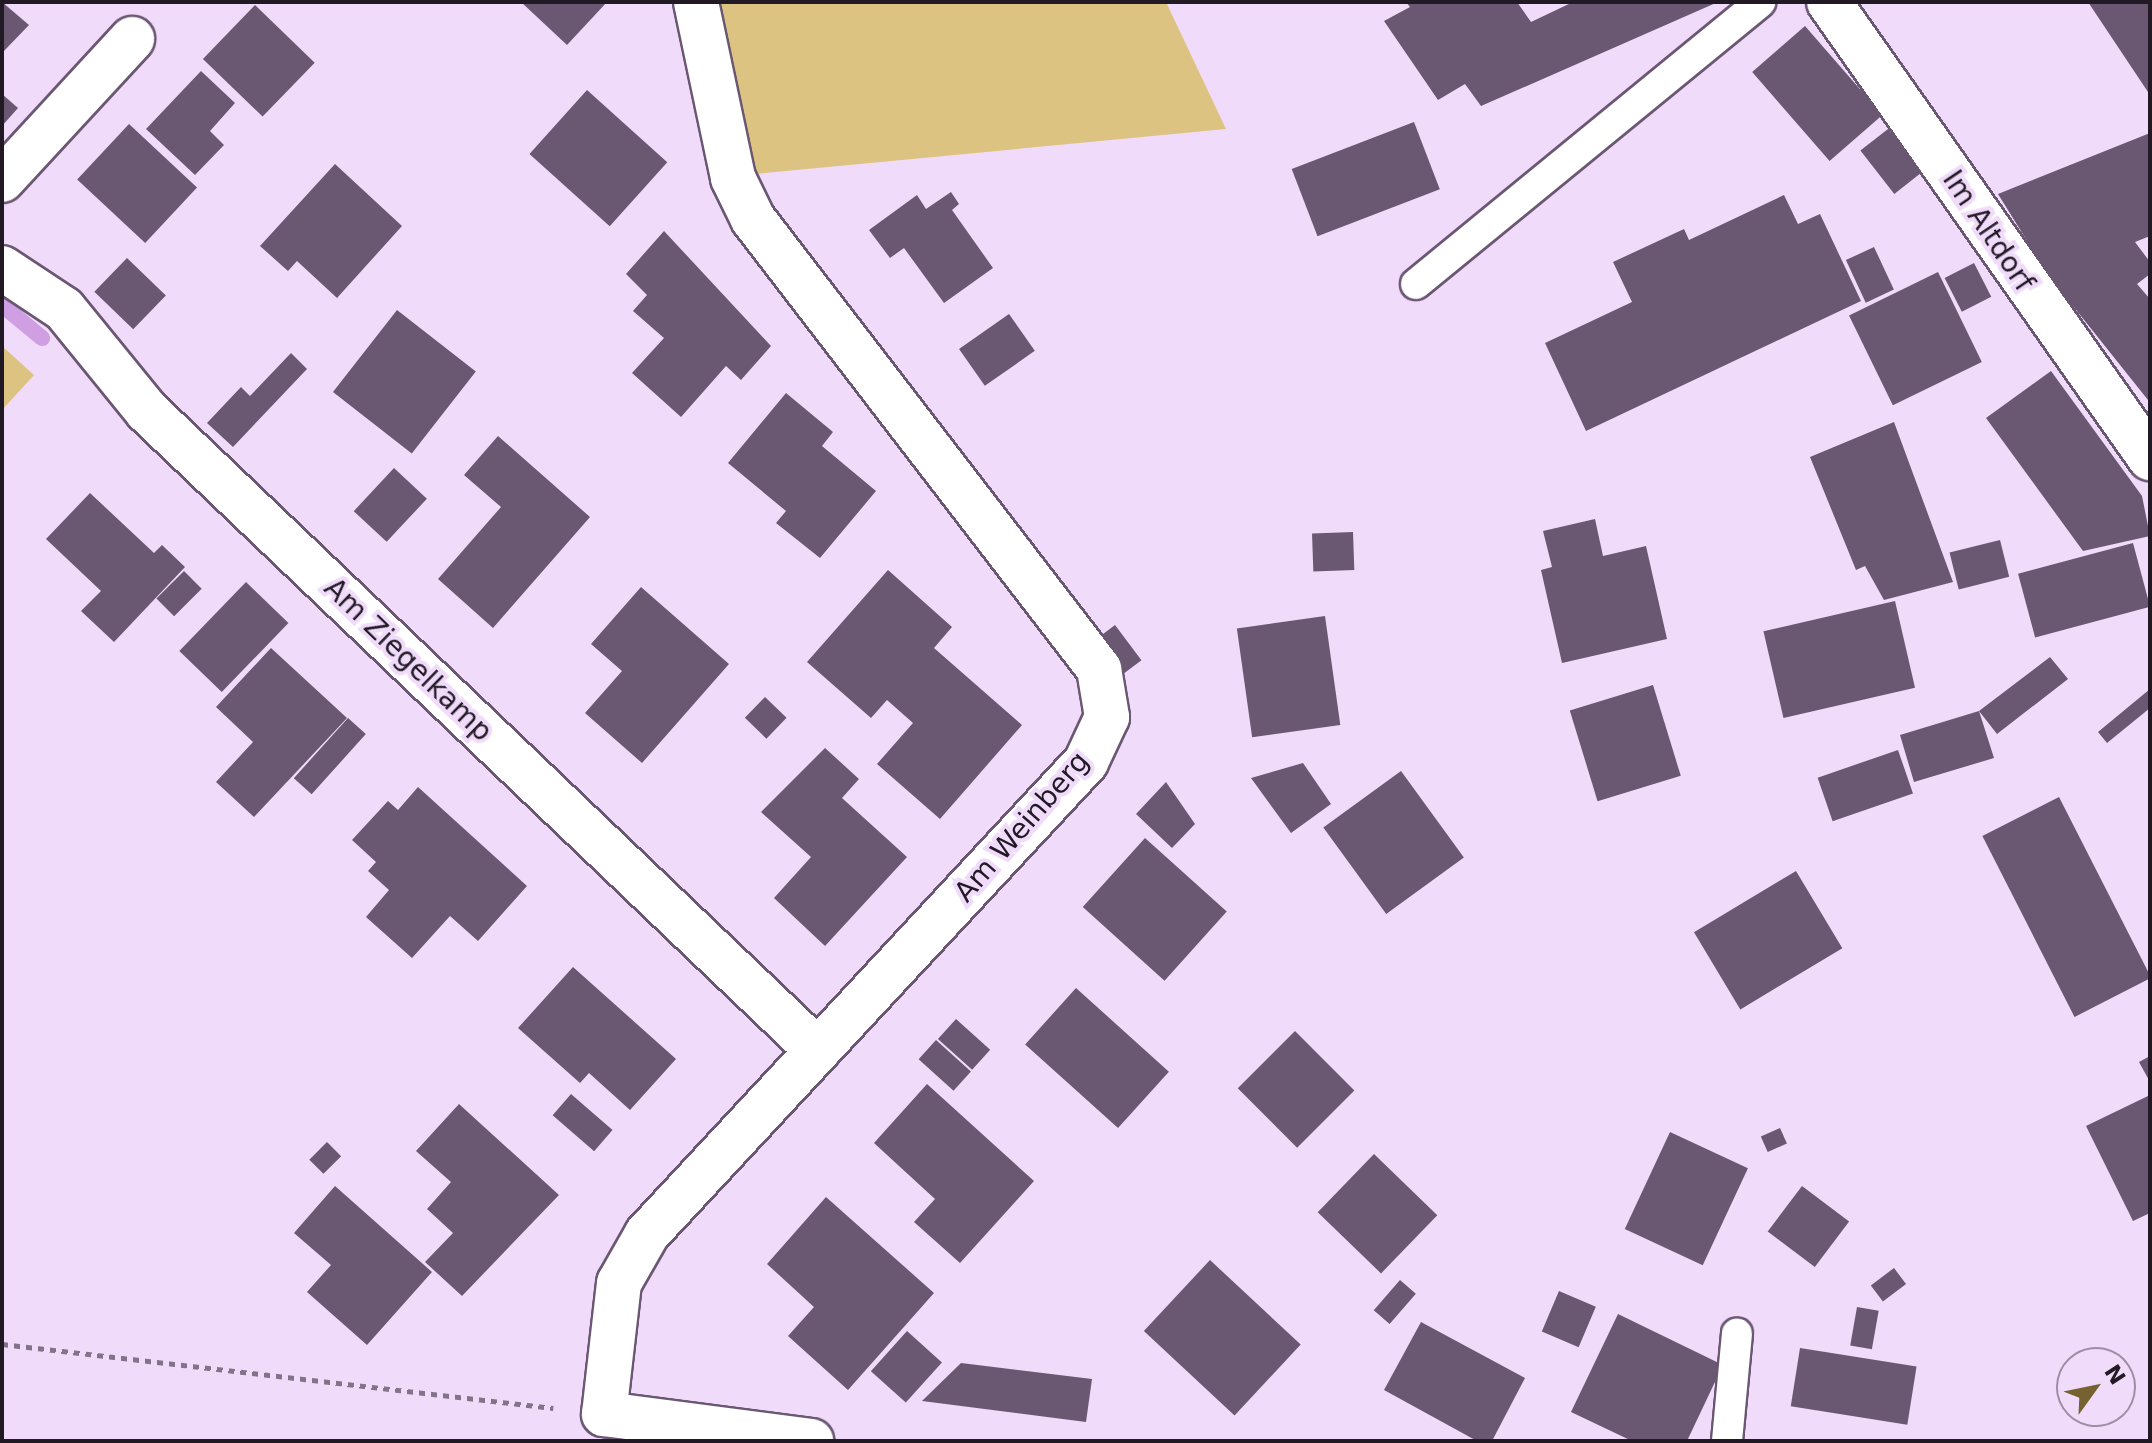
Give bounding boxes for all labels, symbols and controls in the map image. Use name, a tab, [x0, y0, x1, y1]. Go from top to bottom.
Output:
street label: Im Altdorf	[1935, 164, 2041, 298]
street label: Am Ziegelkamp	[317, 571, 499, 749]
street label: Am Weinberg	[948, 745, 1096, 909]
north arrow	[2056, 1347, 2136, 1427]
text: N	[2099, 1360, 2130, 1389]

